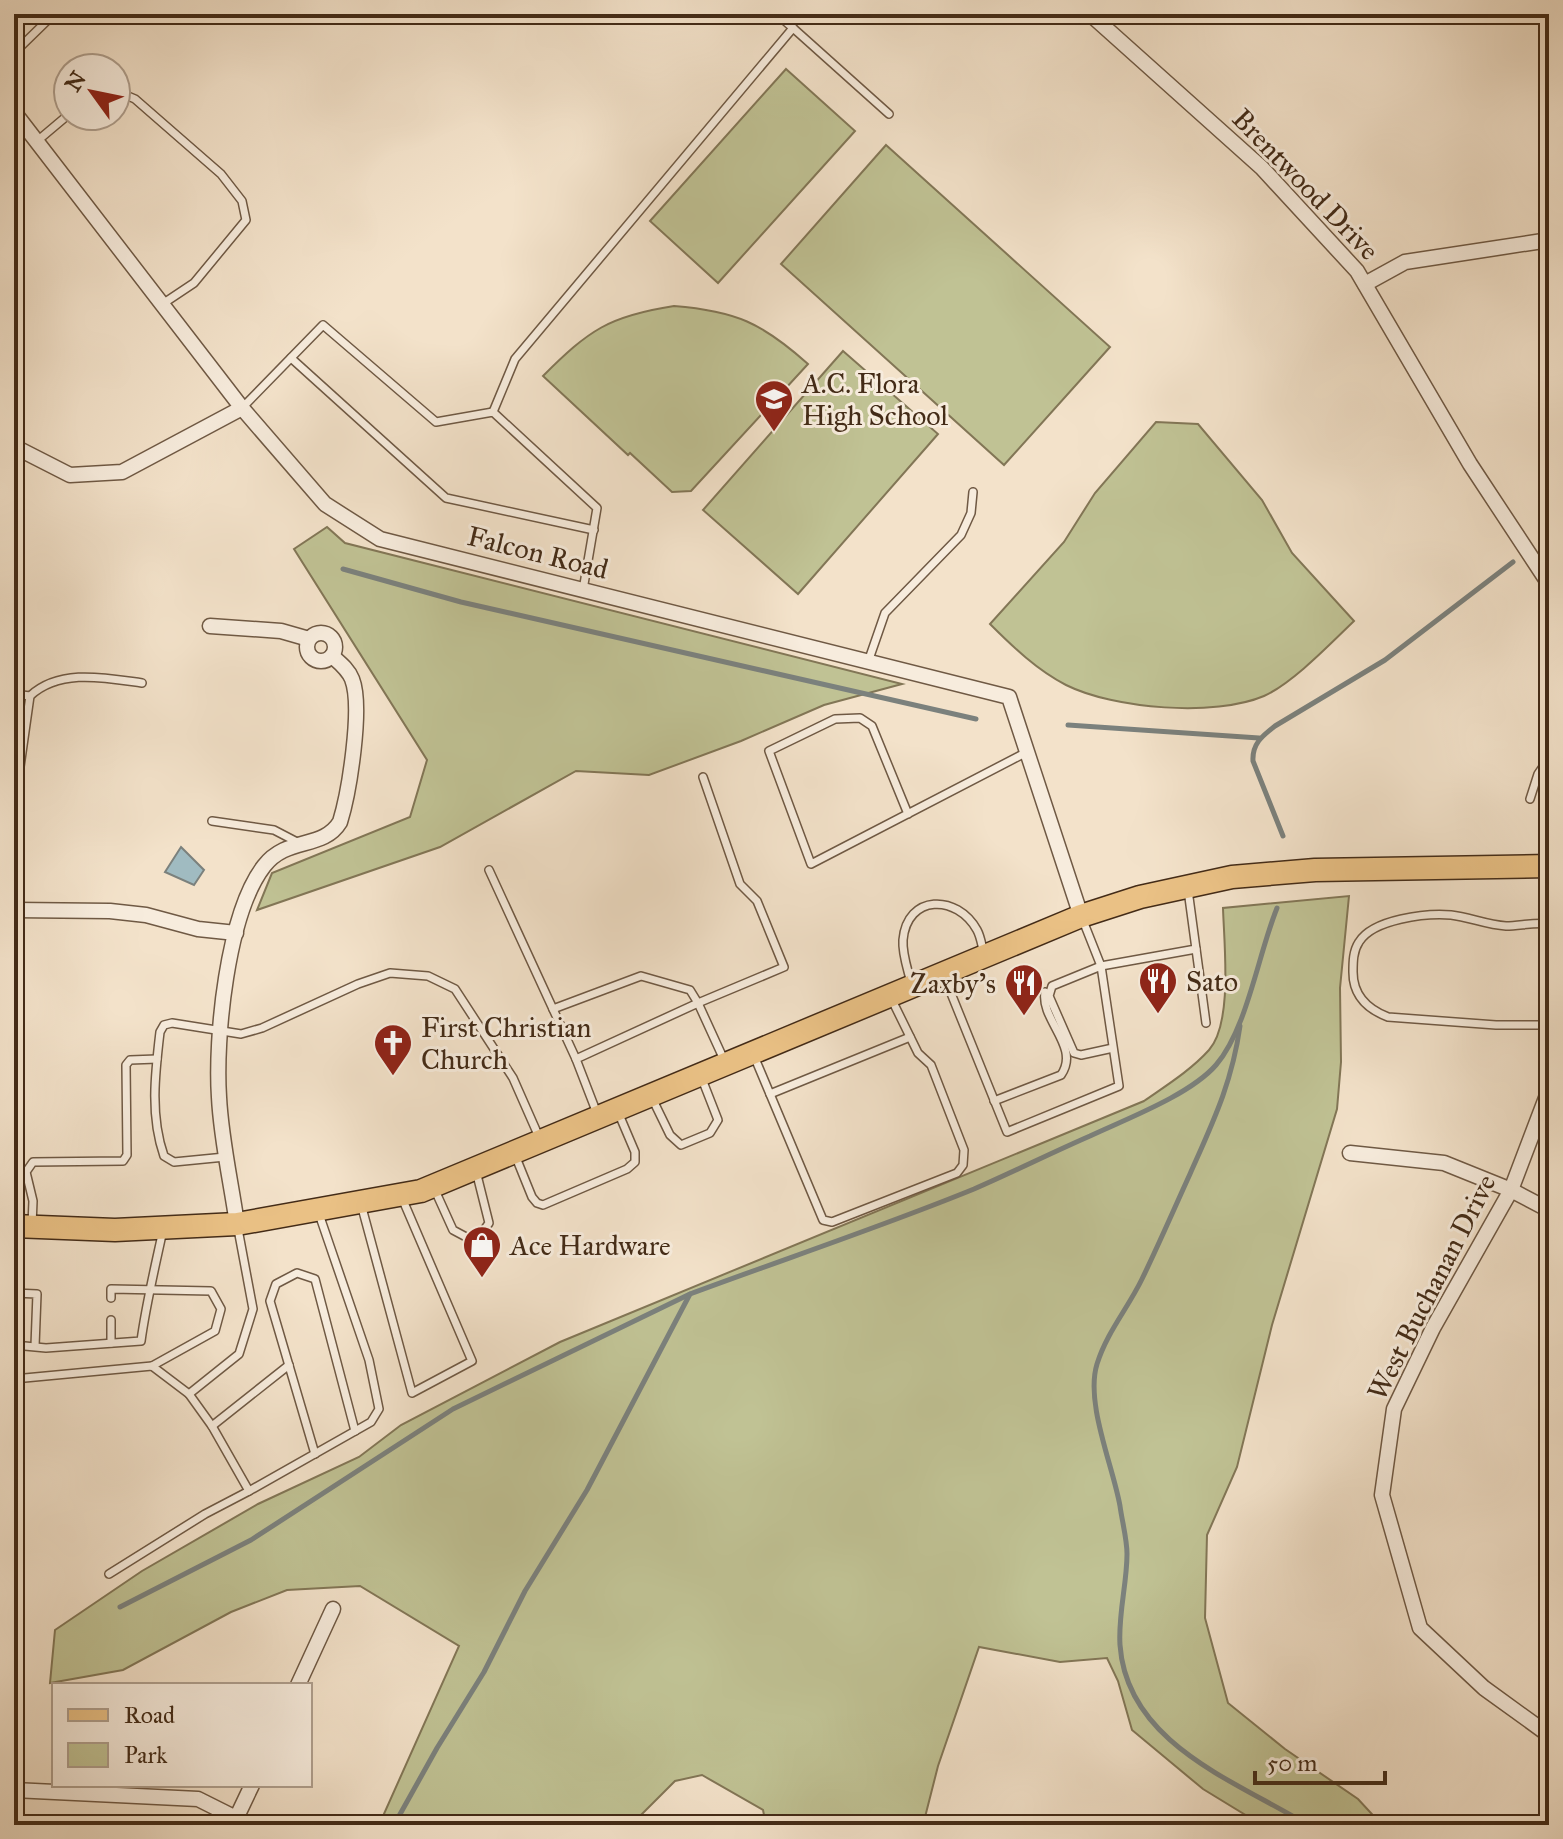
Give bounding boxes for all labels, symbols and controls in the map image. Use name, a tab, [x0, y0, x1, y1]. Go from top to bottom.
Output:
north arrow	[52, 52, 132, 132]
text: N	[59, 66, 92, 97]
street label: Brentwood Drive	[1225, 101, 1387, 267]
place label: A.C. Flora High School	[801, 366, 948, 433]
school or university icon: A.C. Flora High School	[753, 378, 795, 433]
street label: Falcon Road	[464, 518, 612, 587]
restaurant icon: Sato	[1137, 960, 1179, 1015]
restaurant icon: Zaxby's	[1003, 962, 1045, 1017]
place label: Sato	[1186, 964, 1238, 999]
place label: Zaxby's	[910, 966, 996, 1001]
place label: First Christian Church	[421, 1010, 591, 1077]
church icon: First Christian Church	[372, 1022, 414, 1077]
street label: West Buchanan Drive	[1359, 1168, 1504, 1406]
shop icon: Ace Hardware	[461, 1224, 503, 1279]
place label: Ace Hardware	[509, 1228, 671, 1263]
legend	[52, 1683, 312, 1787]
text: Road	[124, 1700, 175, 1730]
scale bar	[1255, 1735, 1385, 1785]
text: Park	[124, 1740, 168, 1770]
text: 50 m	[1267, 1748, 1317, 1778]

